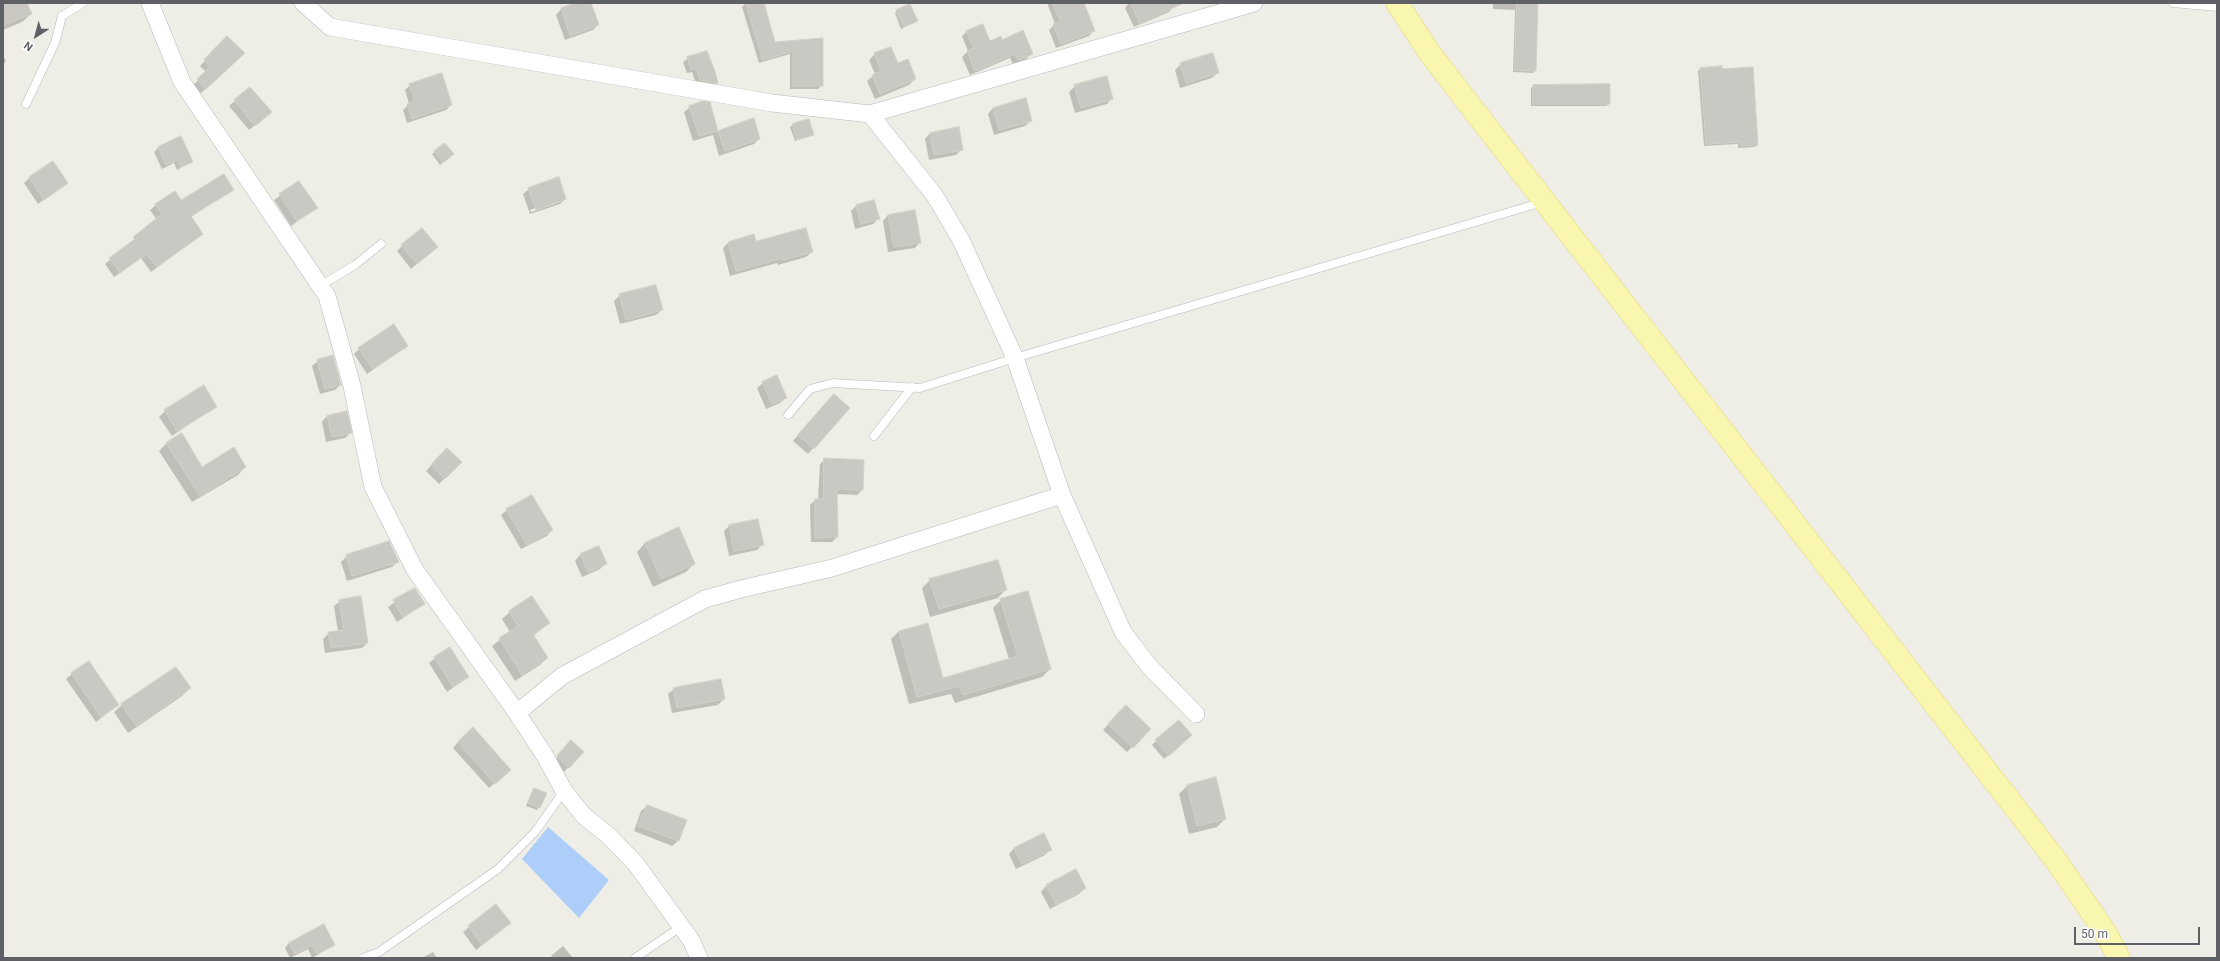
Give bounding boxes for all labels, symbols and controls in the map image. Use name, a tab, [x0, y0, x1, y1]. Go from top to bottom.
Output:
north arrow	[16, 16, 56, 56]
text: N	[22, 39, 36, 54]
scale bar	[2076, 919, 2202, 945]
text: 50 m	[2081, 927, 2108, 941]

